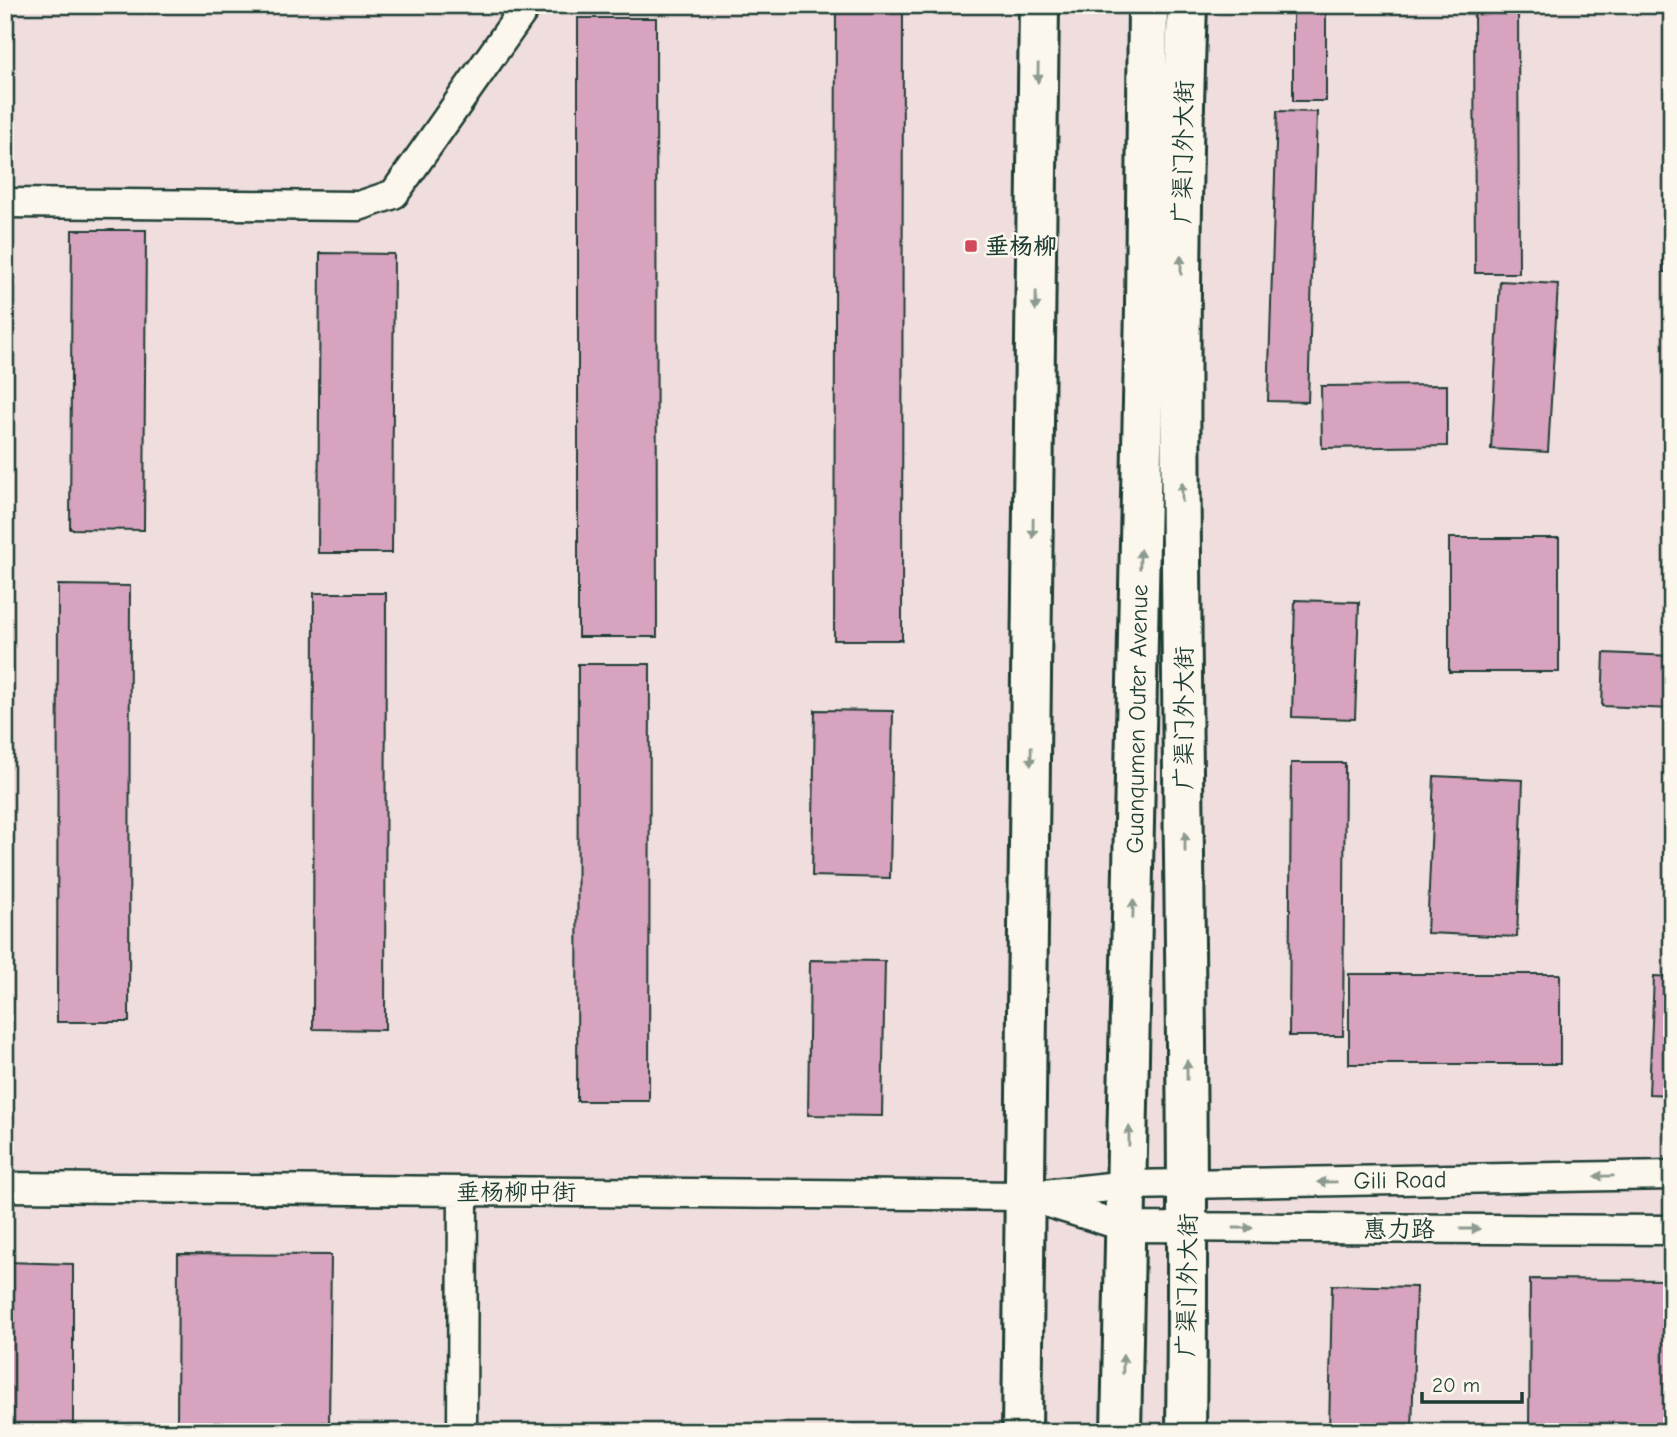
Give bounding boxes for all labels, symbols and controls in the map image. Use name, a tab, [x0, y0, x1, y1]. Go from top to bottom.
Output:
one-way arrow	[1032, 63, 1044, 85]
street label: 广渠门外大街	[1168, 80, 1198, 224]
place label: 垂杨柳	[985, 232, 1057, 260]
marker: 垂杨柳	[963, 238, 979, 254]
one-way arrow	[1175, 253, 1187, 275]
one-way arrow	[1030, 290, 1042, 312]
one-way arrow	[1177, 481, 1188, 503]
one-way arrow	[1027, 518, 1039, 540]
one-way arrow	[1134, 547, 1146, 569]
street label: Guanqumen Outer Avenue	[1121, 584, 1153, 854]
street label: 广渠门外大街	[1170, 646, 1198, 790]
one-way arrow	[1025, 745, 1037, 767]
one-way arrow	[1179, 831, 1191, 853]
one-way arrow	[1127, 897, 1139, 919]
one-way arrow	[1181, 1058, 1193, 1080]
one-way arrow	[1123, 1125, 1135, 1147]
street label: Gili Road	[1353, 1165, 1447, 1195]
one-way arrow	[1592, 1170, 1614, 1182]
one-way arrow	[1316, 1176, 1338, 1187]
street label: 垂杨柳中街	[456, 1178, 576, 1206]
street label: 广渠门外大街	[1172, 1213, 1202, 1357]
street label: 惠力路	[1363, 1215, 1435, 1243]
one-way arrow	[1232, 1222, 1254, 1234]
one-way arrow	[1460, 1223, 1482, 1235]
one-way arrow	[1117, 1352, 1128, 1374]
scale bar	[1422, 1360, 1521, 1404]
text: 20 m	[1432, 1373, 1480, 1397]

